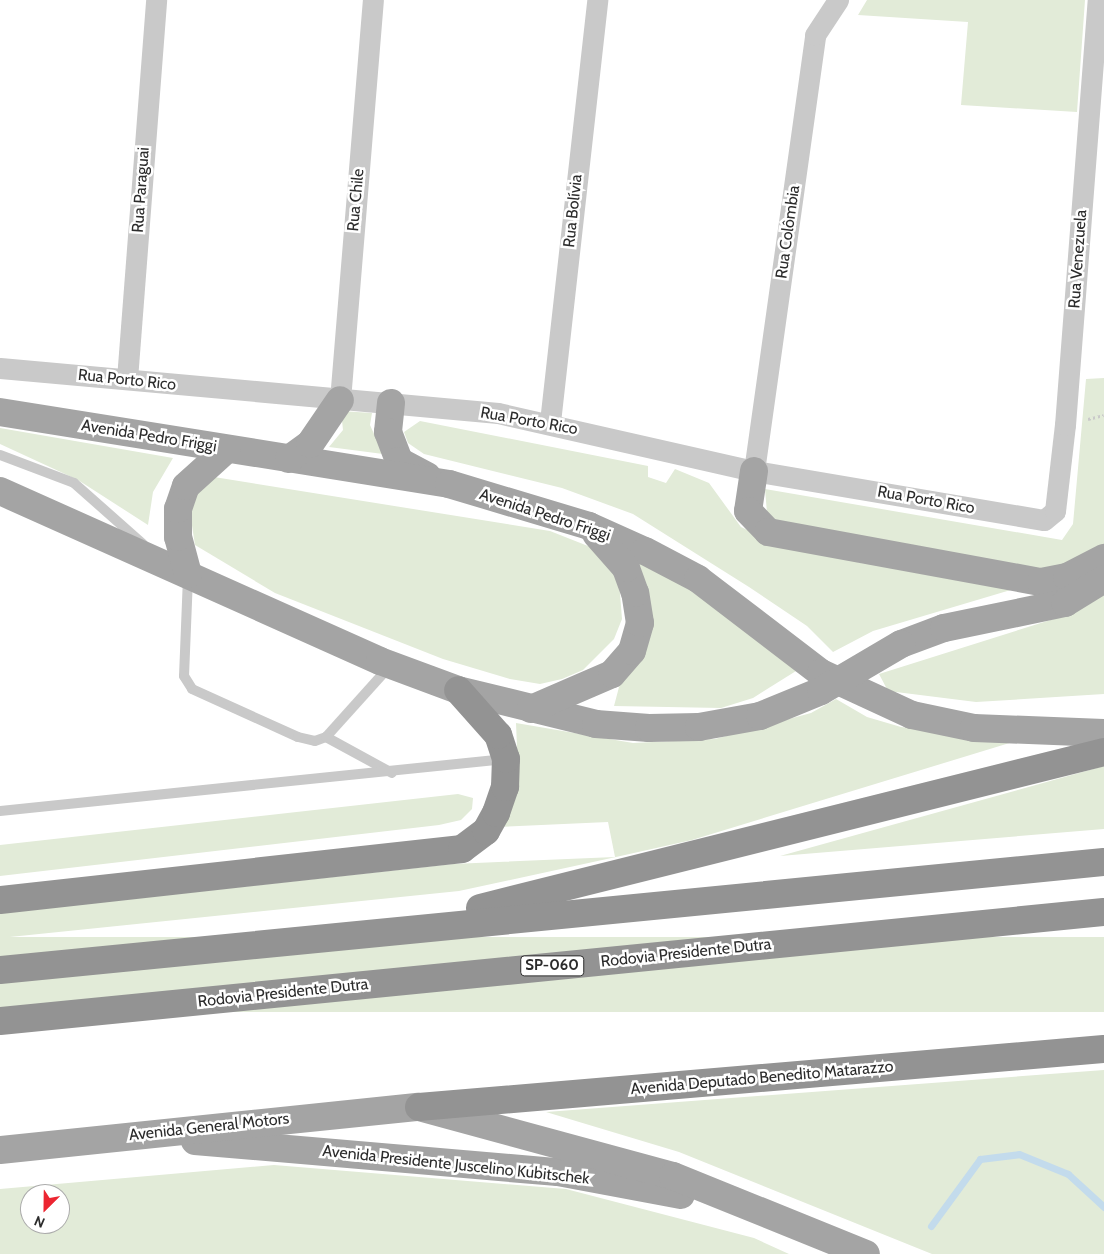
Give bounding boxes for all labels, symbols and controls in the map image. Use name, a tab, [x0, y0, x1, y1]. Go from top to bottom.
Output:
street label: Rua Paraguai	[128, 147, 154, 233]
street label: Rua Chile	[344, 168, 368, 232]
street label: Rua Bolívia	[560, 173, 586, 249]
street label: Rua Colômbia	[772, 184, 804, 280]
street label: Rua Venezuela	[1065, 209, 1091, 309]
street label: Rua Porto Rico	[77, 365, 177, 395]
street label: Rua Porto Rico	[479, 403, 579, 439]
street label: Avenida Pedro Friggi	[80, 416, 218, 456]
street label: Rua Porto Rico	[876, 482, 976, 518]
street label: Avenida Pedro Friggi	[477, 485, 613, 545]
street label: Rodovia Presidente Dutra	[600, 935, 772, 971]
road number: SP-060	[520, 954, 584, 978]
street label: Rodovia Presidente Dutra	[197, 975, 369, 1011]
street label: Avenida Deputado Benedito Matarazzo	[630, 1057, 894, 1099]
street label: Avenida General Motors	[128, 1109, 290, 1145]
street label: Avenida Presidente Juscelino Kubitschek	[322, 1141, 590, 1189]
north arrow	[20, 1184, 70, 1234]
text: N	[31, 1212, 48, 1232]

